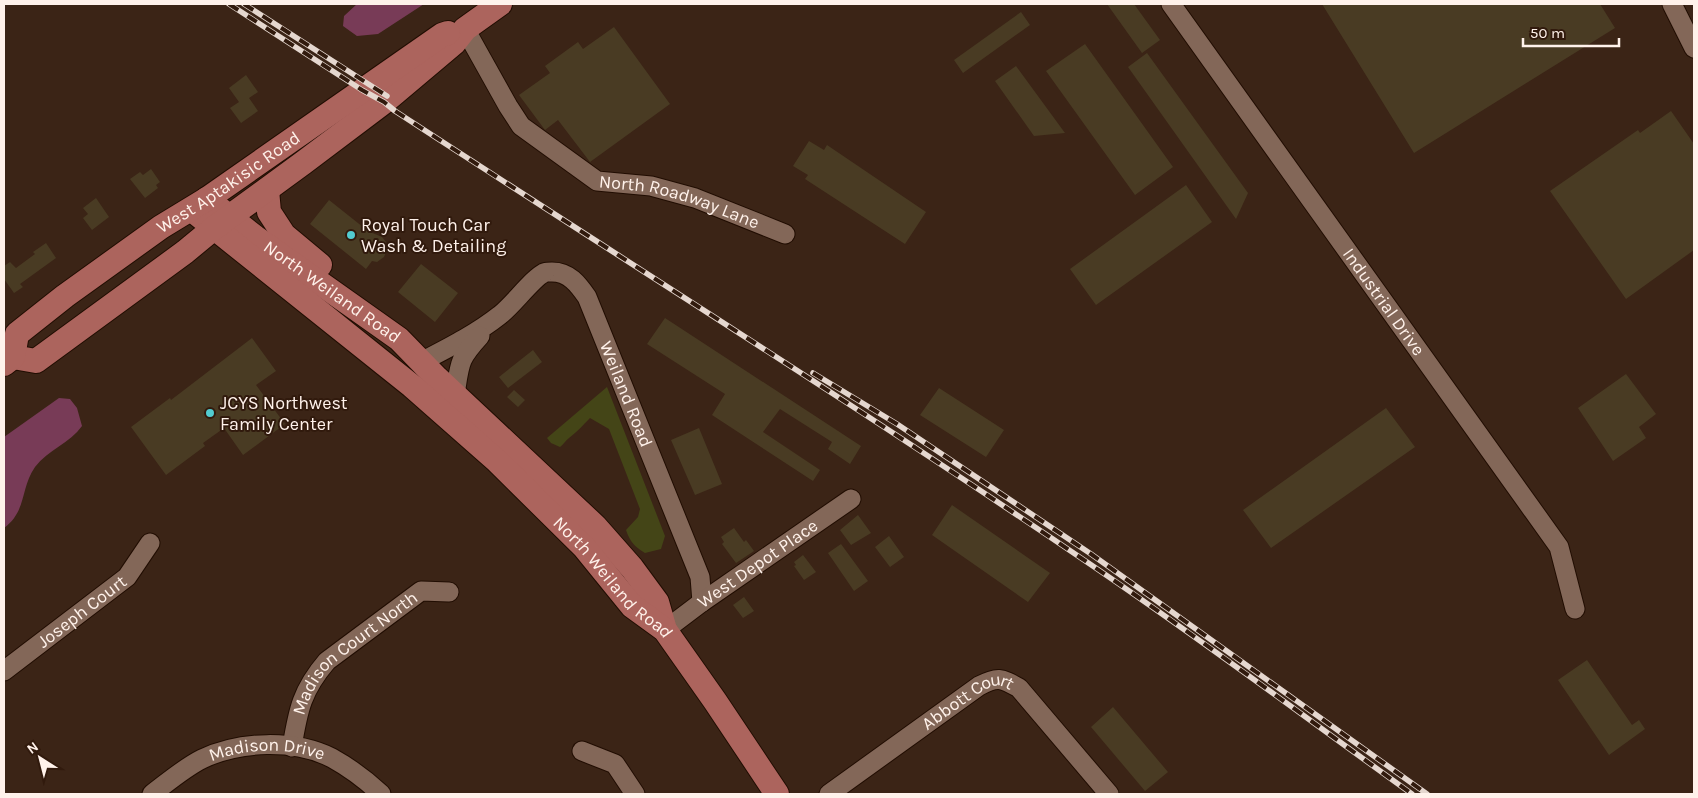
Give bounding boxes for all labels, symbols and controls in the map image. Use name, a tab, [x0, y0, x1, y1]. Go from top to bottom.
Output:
scale bar	[1523, 15, 1619, 47]
text: 50 m	[1530, 24, 1565, 42]
street label: West Aptakisic Road	[152, 126, 304, 238]
street label: North Roadway Lane	[598, 170, 763, 234]
place label: Royal Touch Car Wash & Detailing	[361, 214, 506, 257]
marker: Royal Touch Car Wash & Detailing	[345, 229, 357, 241]
street label: North Weiland Road	[259, 236, 405, 348]
street label: Industrial Drive	[1338, 244, 1430, 360]
street label: Weiland Road	[595, 338, 657, 450]
place label: JCYS Northwest Family Center	[220, 392, 348, 435]
marker: JCYS Northwest Family Center	[204, 407, 216, 419]
street label: North Weiland Road	[549, 512, 678, 642]
street label: West Depot Place	[693, 514, 822, 613]
street label: Joseph Court	[33, 570, 131, 653]
street label: Madison Court North	[288, 586, 422, 717]
street label: Abbott Court	[917, 668, 1018, 735]
north arrow	[15, 733, 65, 783]
street label: Madison Drive	[206, 734, 328, 766]
text: N	[24, 738, 42, 758]

